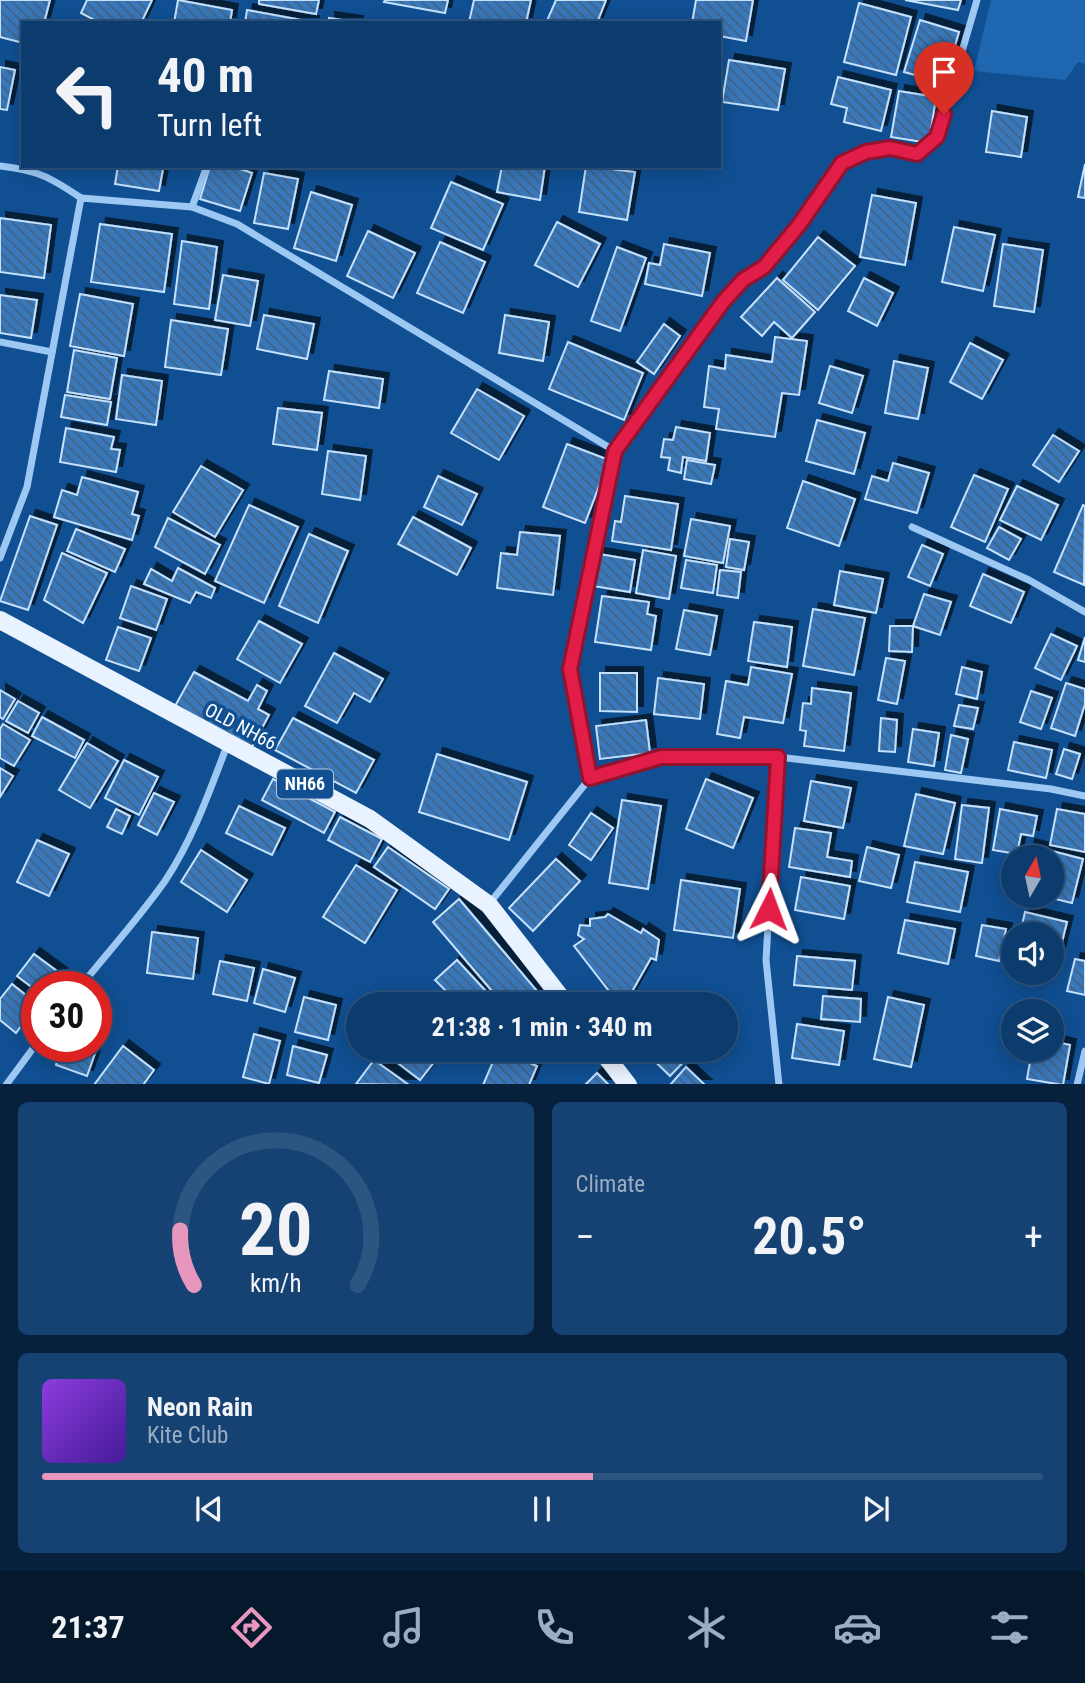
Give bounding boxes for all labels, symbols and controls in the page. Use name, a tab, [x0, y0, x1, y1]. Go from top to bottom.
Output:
pin	[914, 42, 974, 114]
text: 40 m	[157, 47, 254, 104]
icon: left	[42, 49, 133, 140]
icon: arrive	[925, 53, 963, 91]
text: Turn left	[157, 106, 262, 144]
street label: OLD NH66	[201, 698, 281, 755]
road number: NH66	[277, 770, 333, 798]
north arrow	[1001, 845, 1064, 908]
map controls	[1001, 845, 1064, 1062]
position arrow	[732, 872, 806, 946]
button: sound	[1001, 922, 1064, 985]
speed limit sign: 30	[21, 971, 112, 1062]
button: layers	[1001, 999, 1064, 1062]
text: 21:38 · 1 min · 340 m	[432, 1012, 652, 1042]
text: Climate	[576, 1171, 645, 1198]
text: 20	[239, 1187, 313, 1273]
text: 20.5°	[752, 1206, 866, 1267]
text: −	[576, 1215, 595, 1259]
text: +	[1024, 1215, 1043, 1259]
text: km/h	[250, 1268, 301, 1297]
text: Neon Rain	[147, 1392, 253, 1422]
text: Kite Club	[147, 1422, 228, 1449]
icon: previous	[190, 1490, 228, 1528]
icon: pause	[523, 1490, 561, 1528]
icon: next	[857, 1490, 895, 1528]
icon: directions	[227, 1603, 276, 1652]
icon: music	[379, 1603, 428, 1652]
icon: phone	[530, 1603, 579, 1652]
icon: climate	[682, 1603, 731, 1652]
icon: car	[833, 1603, 882, 1652]
icon: filters	[985, 1603, 1034, 1652]
text: 21:37	[51, 1608, 125, 1646]

